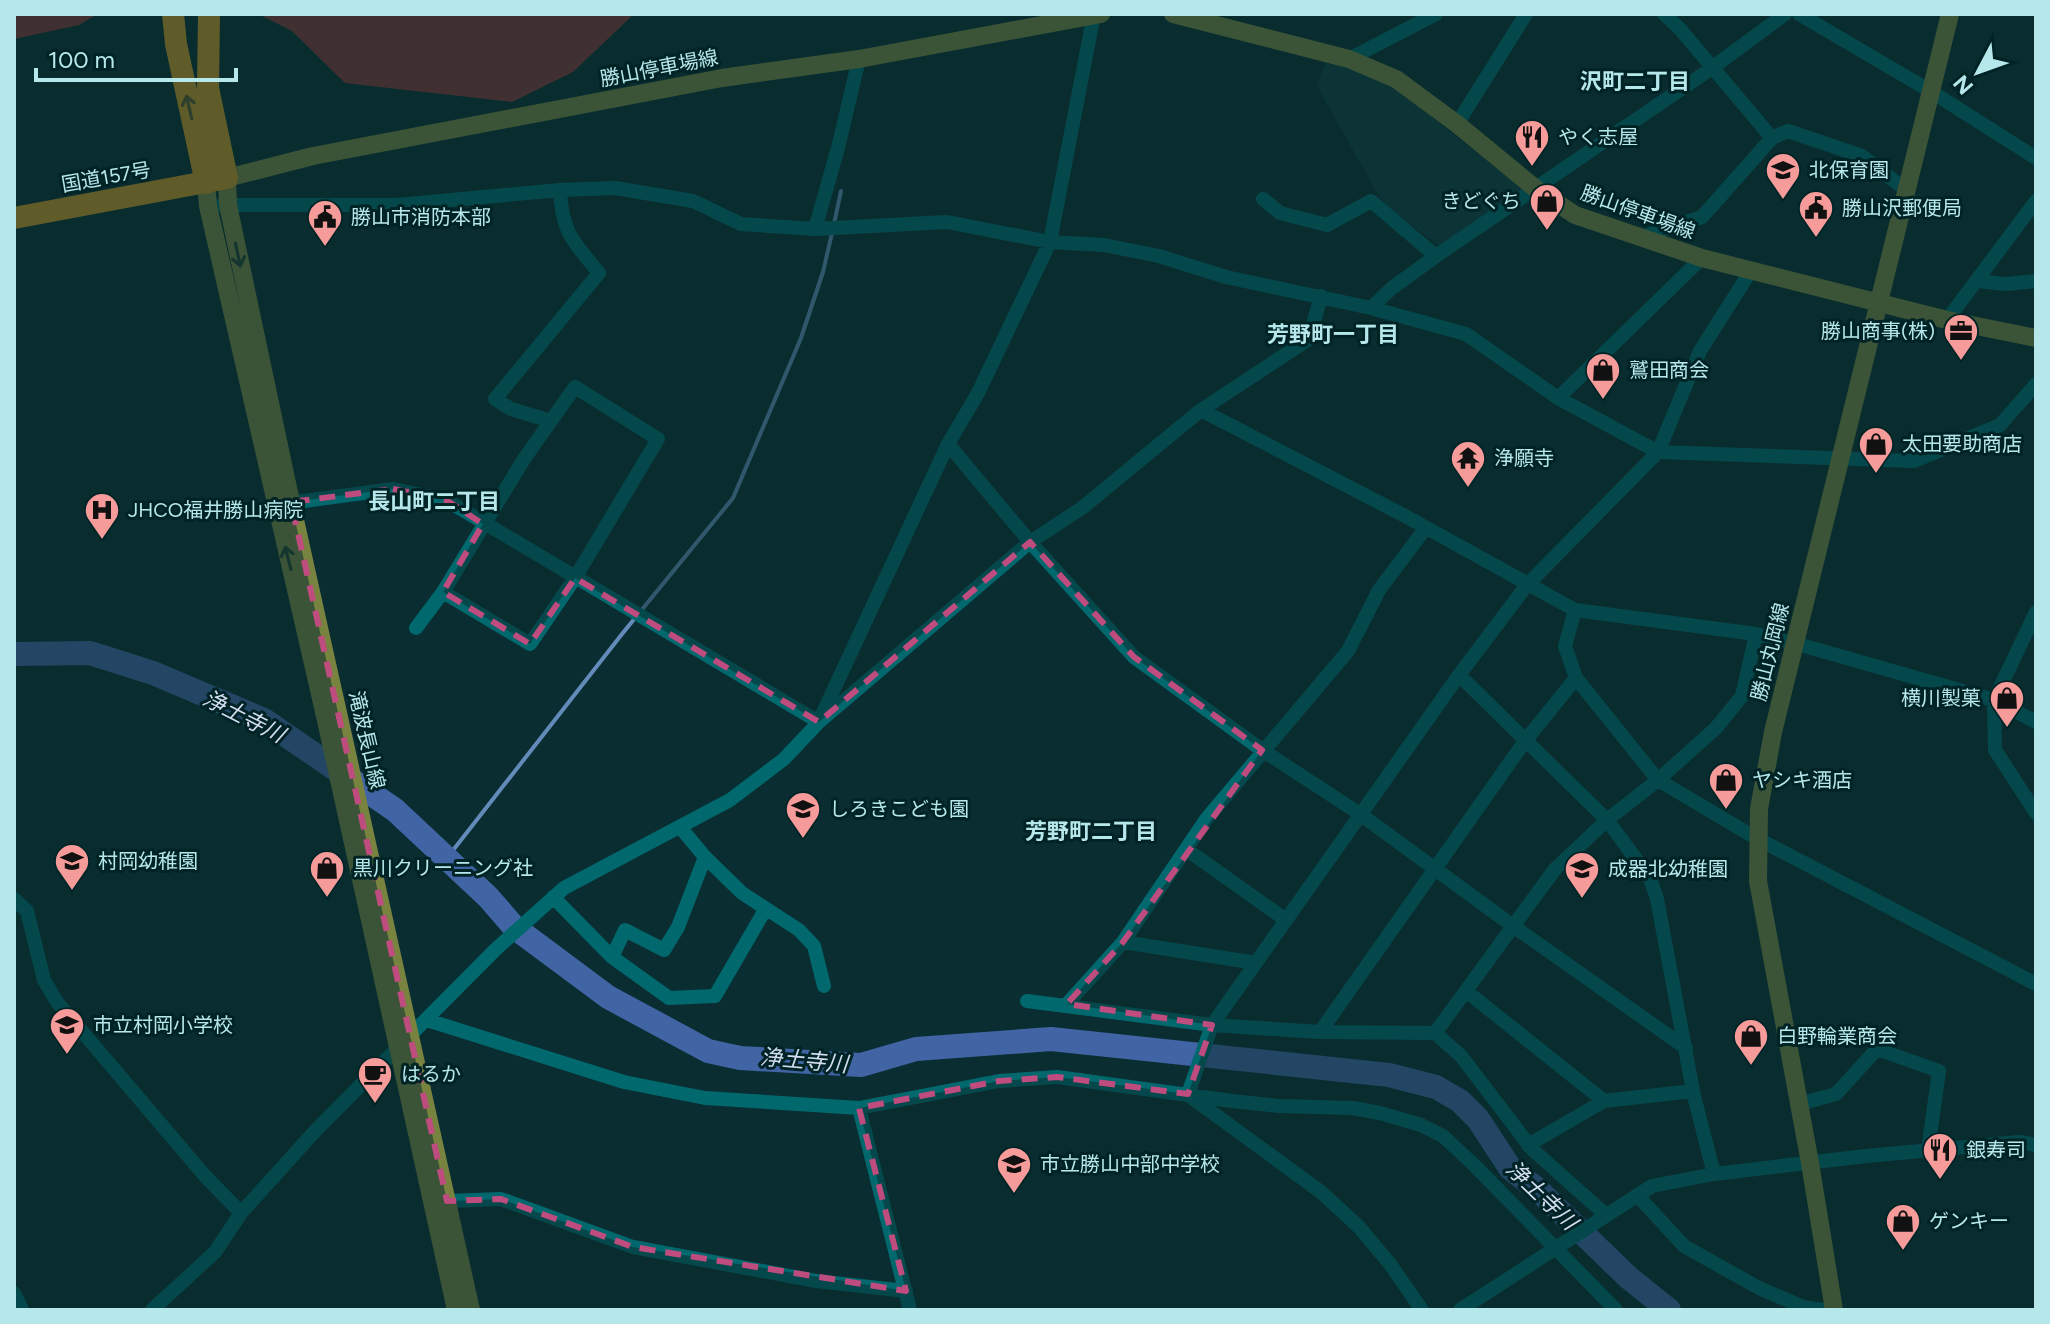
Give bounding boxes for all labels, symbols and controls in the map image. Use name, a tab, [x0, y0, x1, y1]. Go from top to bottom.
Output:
scale bar	[36, 32, 236, 82]
north arrow	[1938, 32, 2018, 112]
text: 100 m	[48, 45, 115, 74]
street label: 勝山停車場線	[598, 45, 720, 91]
district label: 沢町二丁目	[1580, 68, 1690, 95]
text: N	[1948, 70, 1979, 100]
one-way arrow	[181, 95, 196, 121]
restaurant icon: やく志屋	[1513, 118, 1551, 168]
place label: やく志屋	[1558, 125, 1638, 149]
school or university icon: 北保育園	[1764, 151, 1802, 201]
street label: 国道157号	[59, 157, 153, 197]
place label: 北保育園	[1809, 158, 1889, 182]
street label: 勝山停車場線	[1578, 180, 1698, 244]
shop icon: きどぐち	[1528, 182, 1566, 232]
place label: きどぐち	[1442, 189, 1521, 213]
public building icon: 勝山沢郵便局	[1797, 189, 1835, 239]
place label: 勝山沢郵便局	[1842, 196, 1962, 220]
public building icon: 勝山市消防本部	[306, 198, 344, 248]
place label: 勝山市消防本部	[351, 205, 491, 229]
one-way arrow	[231, 242, 246, 267]
office icon: 勝山商事(株)	[1942, 312, 1980, 362]
place label: 勝山商事(株)	[1821, 319, 1935, 343]
district label: 芳野町一丁目	[1267, 321, 1399, 348]
shop icon: 鷲田商会	[1584, 351, 1622, 401]
place label: 鷲田商会	[1629, 358, 1709, 382]
shop icon: 太田要助商店	[1857, 425, 1895, 475]
place label: 太田要助商店	[1902, 432, 2022, 456]
temple icon: 浄願寺	[1449, 439, 1487, 489]
place label: 浄願寺	[1494, 446, 1554, 470]
district label: 長山町二丁目	[368, 488, 500, 515]
hospital icon: JHCO福井勝山病院	[83, 491, 121, 541]
place label: JHCO福井勝山病院	[128, 498, 303, 522]
one-way arrow	[279, 546, 294, 571]
street label: 勝山丸岡線	[1746, 601, 1794, 703]
shop icon: 横川製菓	[1988, 679, 2026, 729]
water label: 浄土寺川	[198, 684, 291, 749]
place label: 横川製菓	[1901, 686, 1981, 710]
street label: 滝波長山線	[344, 689, 390, 791]
shop icon: ヤシキ酒店	[1707, 761, 1745, 811]
place label: ヤシキ酒店	[1752, 768, 1852, 792]
school or university icon: しろきこども園	[784, 790, 822, 840]
place label: しろきこども園	[829, 797, 969, 821]
district label: 芳野町二丁目	[1025, 818, 1157, 845]
school or university icon: 村岡幼稚園	[53, 842, 91, 892]
place label: 村岡幼稚園	[98, 849, 198, 873]
shop icon: 黒川クリーニング社	[308, 849, 346, 899]
school or university icon: 成器北幼稚園	[1563, 850, 1601, 900]
place label: 黒川クリーニング社	[353, 856, 533, 880]
place label: 成器北幼稚園	[1608, 857, 1728, 881]
school or university icon: 市立村岡小学校	[48, 1006, 86, 1056]
place label: 市立村岡小学校	[93, 1013, 233, 1037]
shop icon: 白野輪業商会	[1732, 1017, 1770, 1067]
place label: 白野輪業商会	[1777, 1024, 1897, 1048]
water label: 浄土寺川	[759, 1043, 851, 1078]
cafe icon: はるか	[356, 1055, 394, 1105]
place label: はるか	[401, 1062, 461, 1086]
restaurant icon: 銀寿司	[1921, 1131, 1959, 1181]
place label: 銀寿司	[1966, 1138, 2026, 1162]
school or university icon: 市立勝山中部中学校	[995, 1145, 1033, 1195]
place label: 市立勝山中部中学校	[1040, 1152, 1220, 1176]
water label: 浄土寺川	[1501, 1155, 1584, 1237]
shop icon: ゲンキー	[1884, 1202, 1922, 1252]
place label: ゲンキー	[1929, 1209, 2009, 1233]

